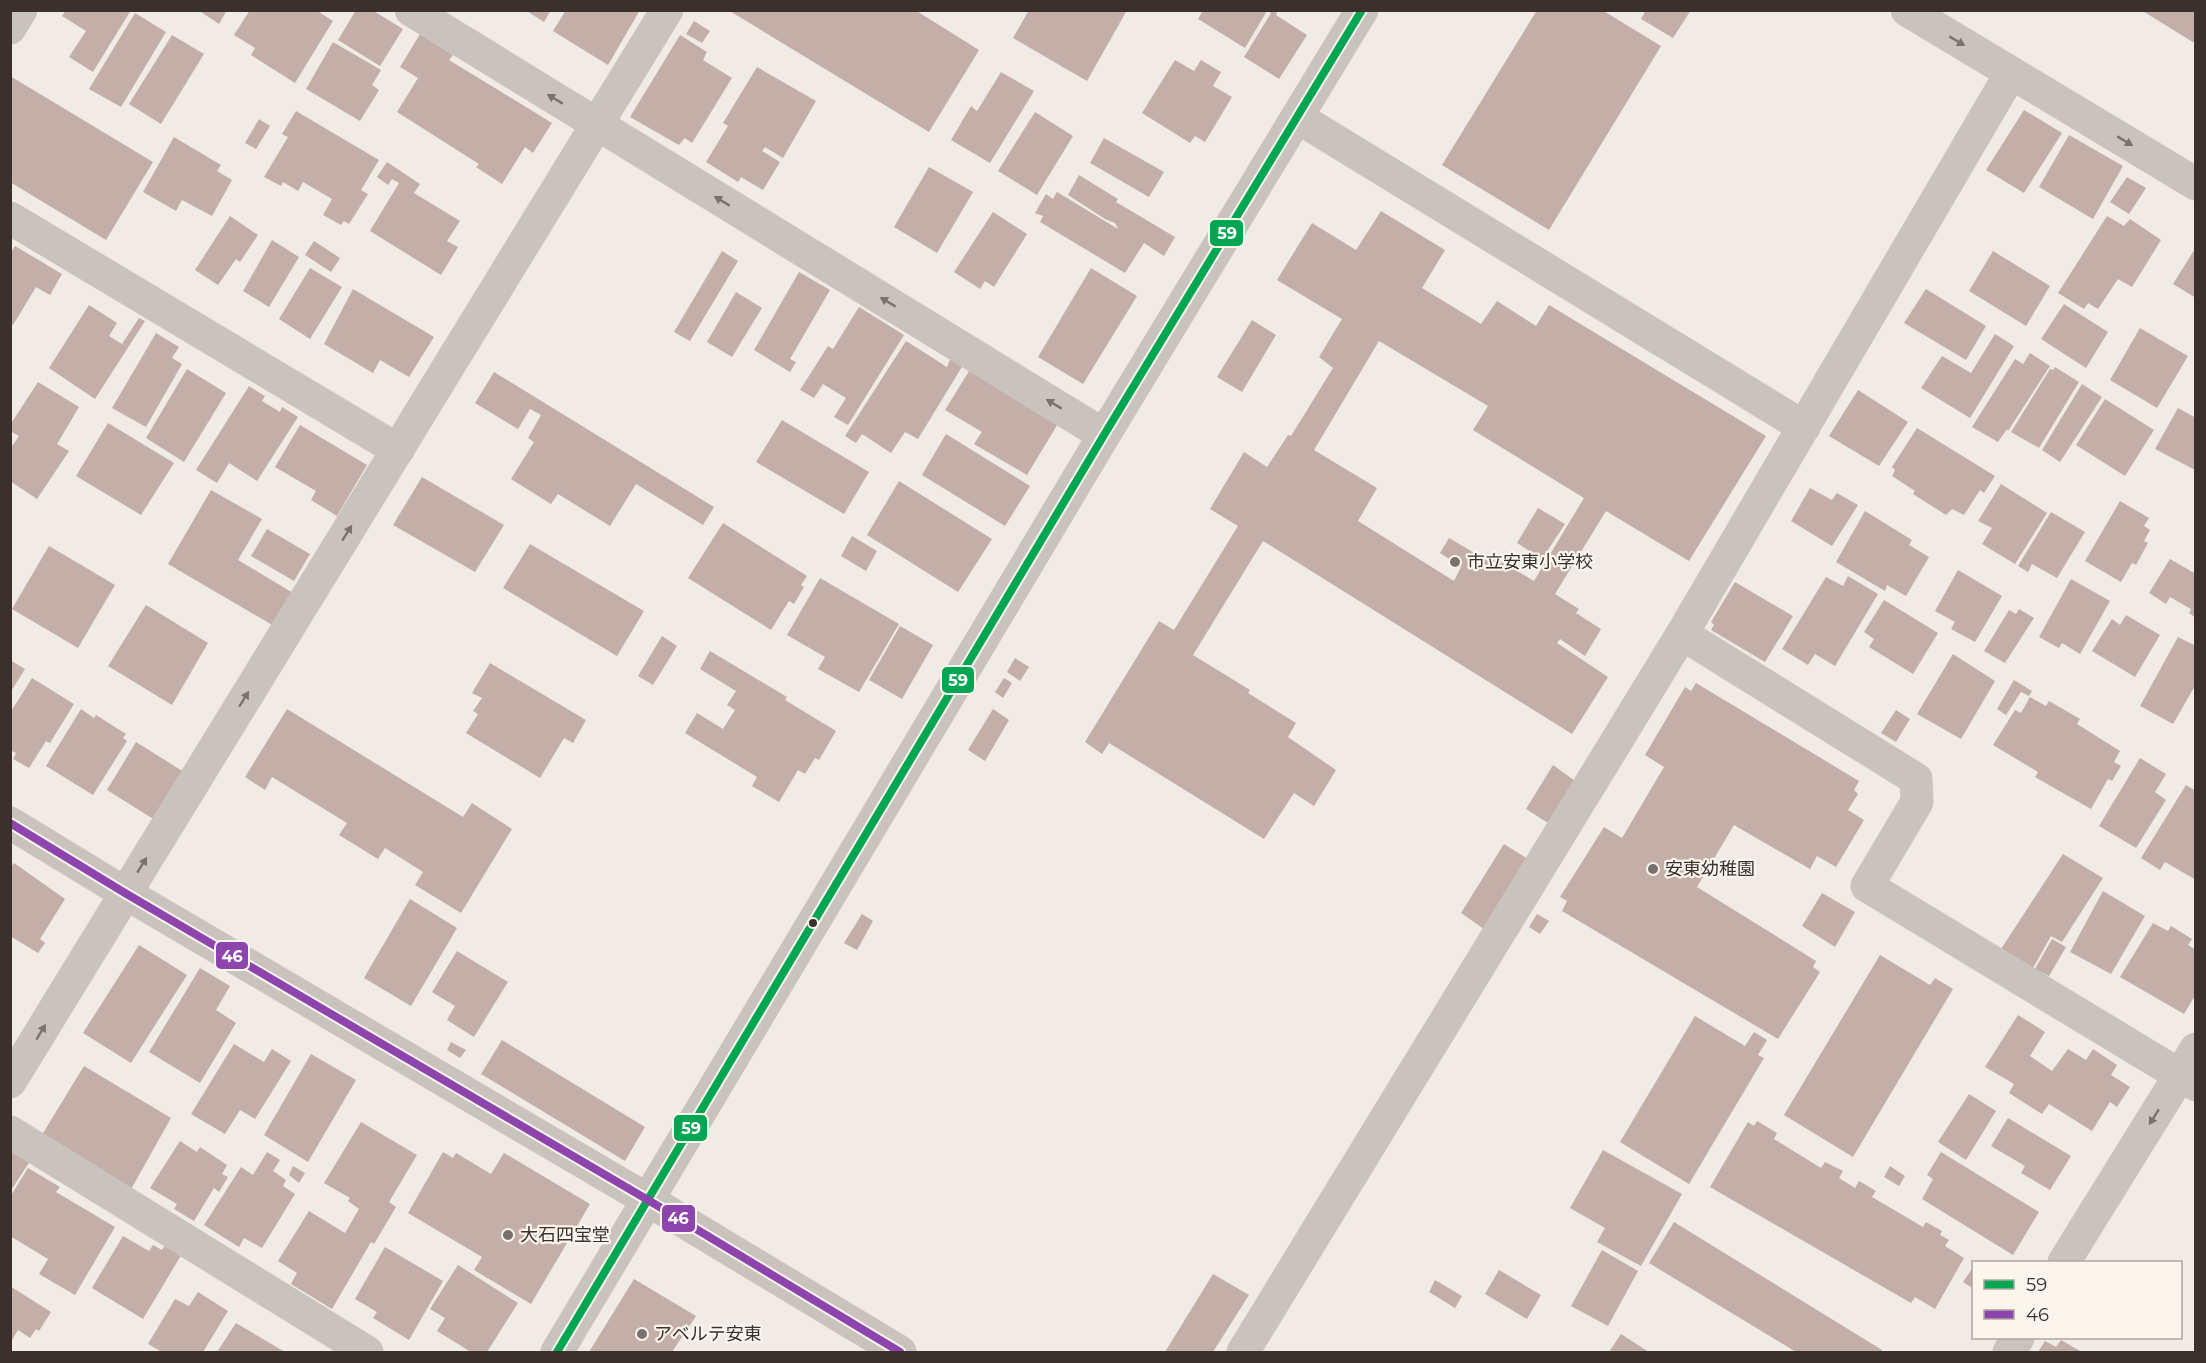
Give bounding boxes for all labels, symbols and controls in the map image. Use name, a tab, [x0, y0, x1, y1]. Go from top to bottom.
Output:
one-way arrow	[1949, 35, 1965, 46]
one-way arrow	[547, 93, 563, 104]
one-way arrow	[2117, 136, 2133, 147]
one-way arrow	[714, 195, 730, 206]
line badge: 59	[1209, 219, 1244, 247]
text: 59	[1217, 224, 1237, 243]
one-way arrow	[880, 297, 896, 308]
one-way arrow	[1046, 399, 1063, 410]
one-way arrow	[341, 525, 352, 541]
place label: 市立安東小学校	[1467, 551, 1593, 573]
marker: 市立安東小学校	[1448, 555, 1462, 569]
line badge: 59	[941, 666, 975, 694]
text: 59	[948, 671, 968, 690]
one-way arrow	[239, 691, 250, 707]
one-way arrow	[137, 857, 148, 874]
place label: 安東幼稚園	[1665, 858, 1755, 880]
marker: 安東幼稚園	[1646, 862, 1660, 876]
unlabelled marker	[807, 917, 819, 929]
line badge: 46	[215, 941, 249, 970]
text: 46	[221, 947, 243, 966]
one-way arrow	[35, 1024, 46, 1040]
one-way arrow	[2149, 1109, 2160, 1125]
line badge: 59	[673, 1114, 708, 1142]
text: 59	[681, 1119, 701, 1138]
line badge: 46	[661, 1204, 696, 1233]
text: 46	[667, 1209, 689, 1228]
place label: 大石四宝堂	[520, 1224, 610, 1246]
marker: 大石四宝堂	[501, 1228, 515, 1242]
legend	[1972, 1261, 2182, 1339]
text: 59	[2026, 1274, 2047, 1296]
text: 46	[2026, 1304, 2049, 1326]
place label: アベルテ安東	[654, 1323, 762, 1345]
marker: アベルテ安東	[635, 1327, 649, 1341]

